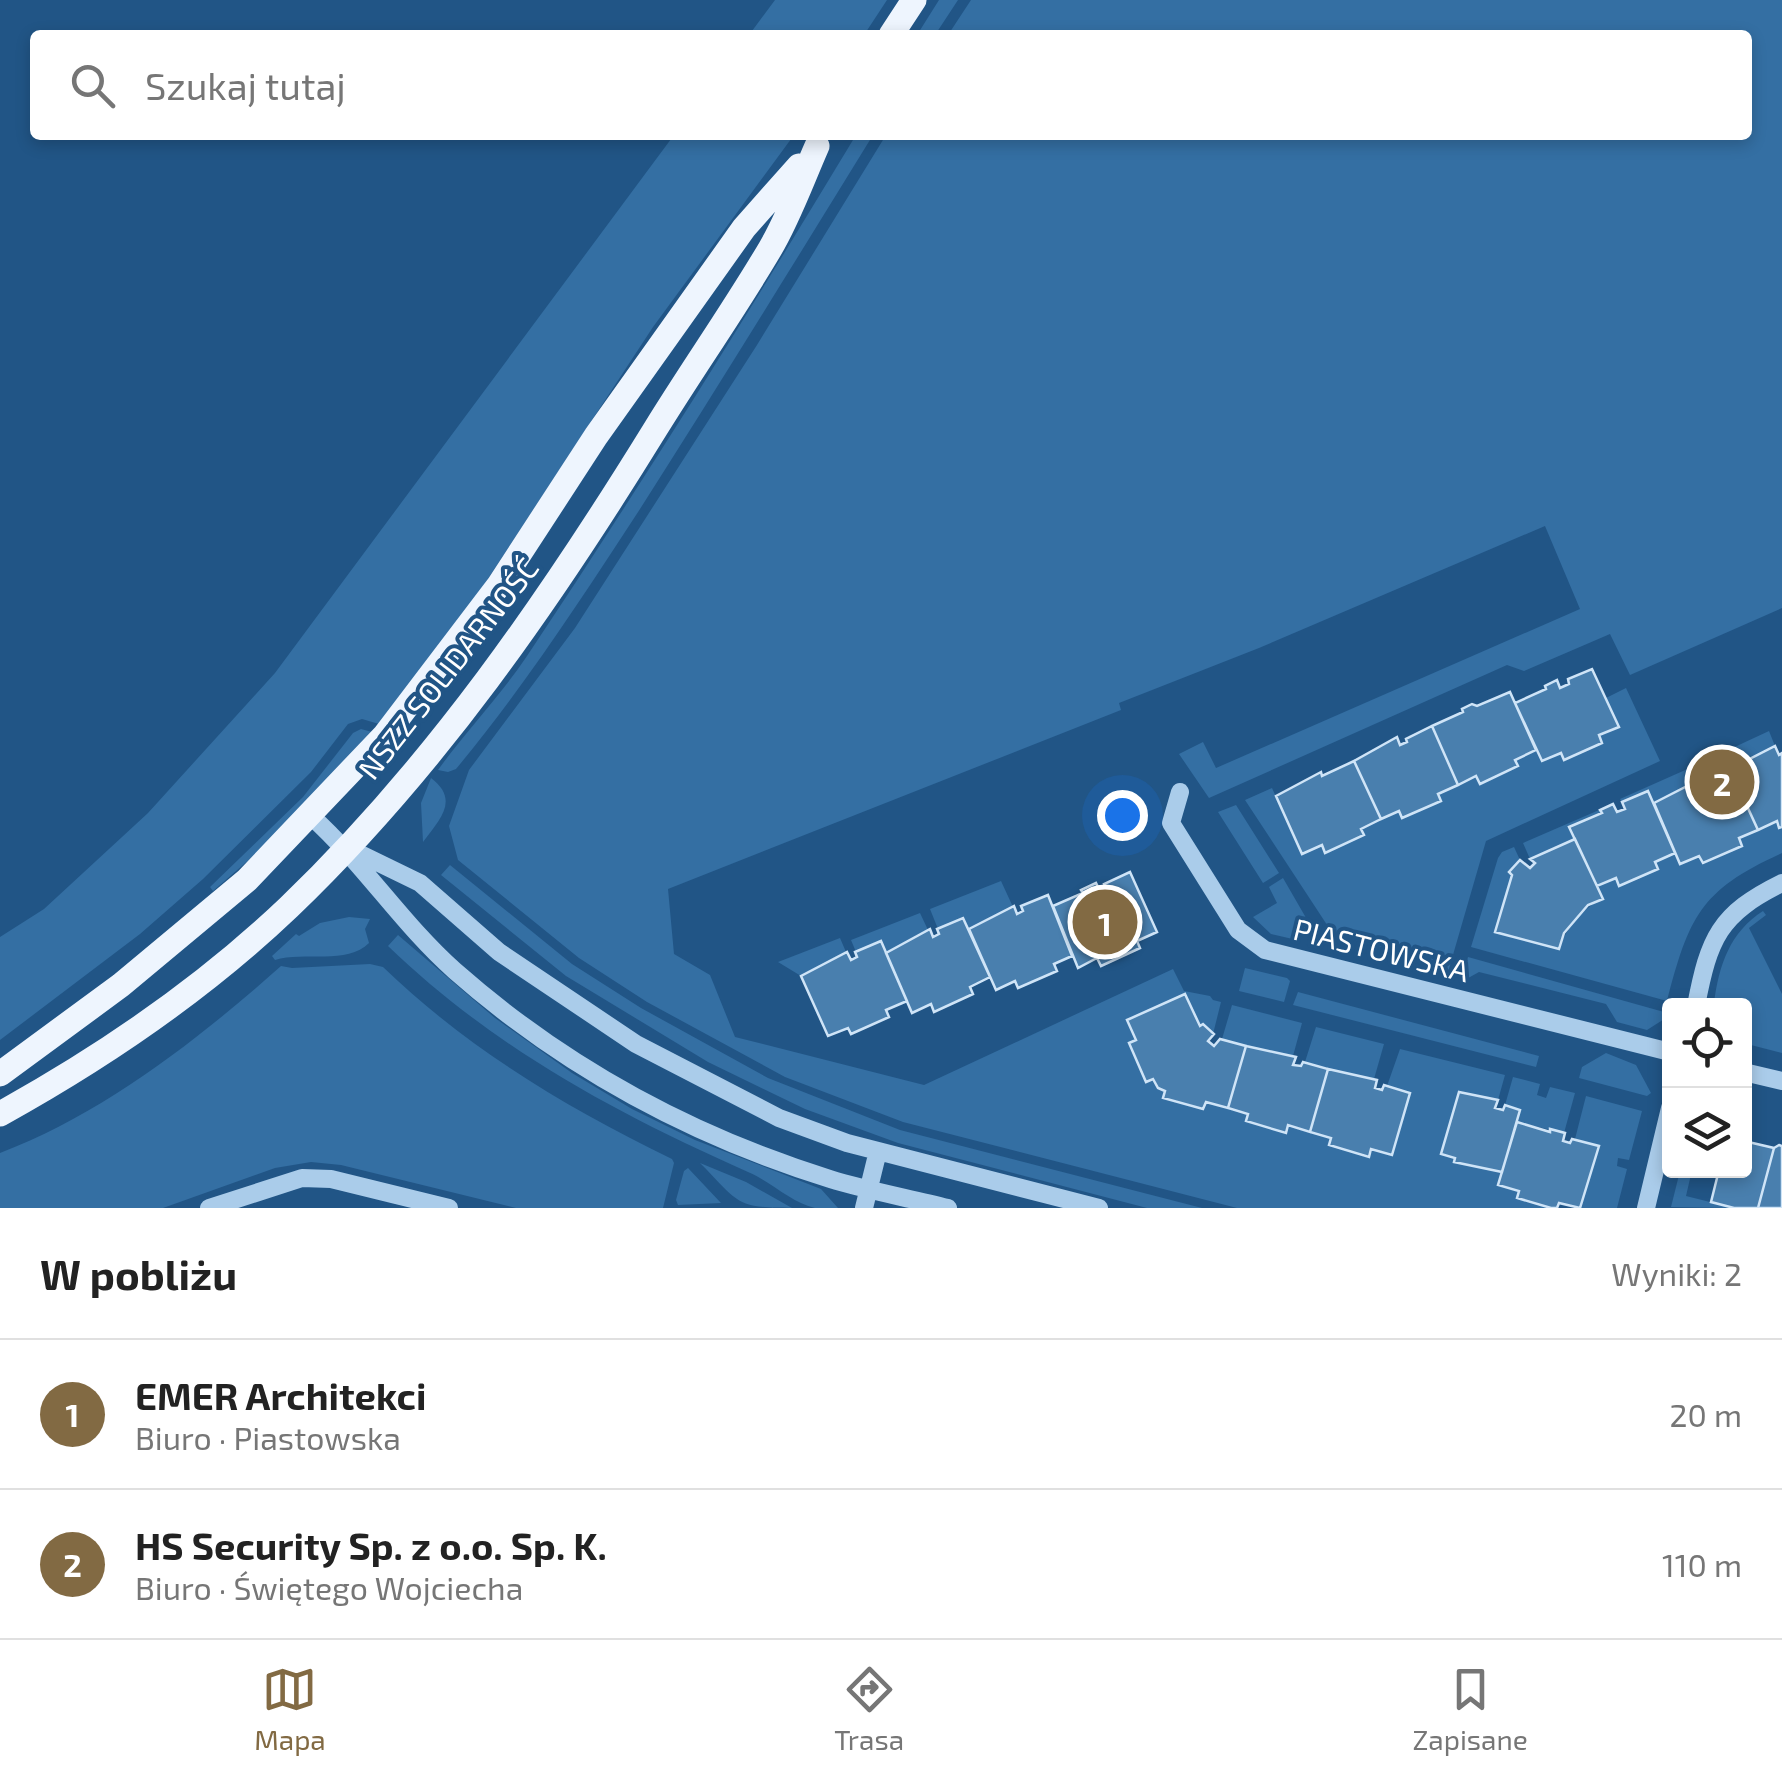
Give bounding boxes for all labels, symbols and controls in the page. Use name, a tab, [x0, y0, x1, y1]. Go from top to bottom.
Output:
search box	[30, 30, 1752, 140]
icon: search	[65, 58, 120, 113]
text: Szukaj tutaj	[145, 62, 346, 108]
street label: NSZZ SOLIDARNOŚĆ	[350, 550, 545, 786]
pin: 2	[1690, 744, 1754, 820]
your location	[1097, 790, 1148, 841]
pin: 1	[1072, 884, 1138, 960]
street label: PIASTOWSKA	[1290, 910, 1473, 988]
map controls	[1662, 998, 1752, 1178]
button: locate	[1662, 998, 1752, 1088]
button: layers	[1662, 1088, 1752, 1178]
text: W pobliżu	[40, 1248, 237, 1298]
text: Wyniki: 2	[1611, 1254, 1742, 1292]
text: EMER Architekci	[135, 1372, 426, 1418]
text: 1	[66, 1395, 79, 1433]
text: 20 m	[1670, 1395, 1742, 1433]
text: Biuro · Piastowska	[135, 1418, 401, 1456]
text: HS Security Sp. z o.o. Sp. K.	[135, 1522, 607, 1568]
text: 2	[63, 1545, 82, 1583]
text: 110 m	[1662, 1545, 1742, 1583]
text: Biuro · Świętego Wojciecha	[135, 1568, 523, 1606]
tab: Mapa	[254, 1662, 326, 1756]
tab: Trasa	[834, 1662, 904, 1756]
tab: Zapisane	[1412, 1662, 1528, 1756]

